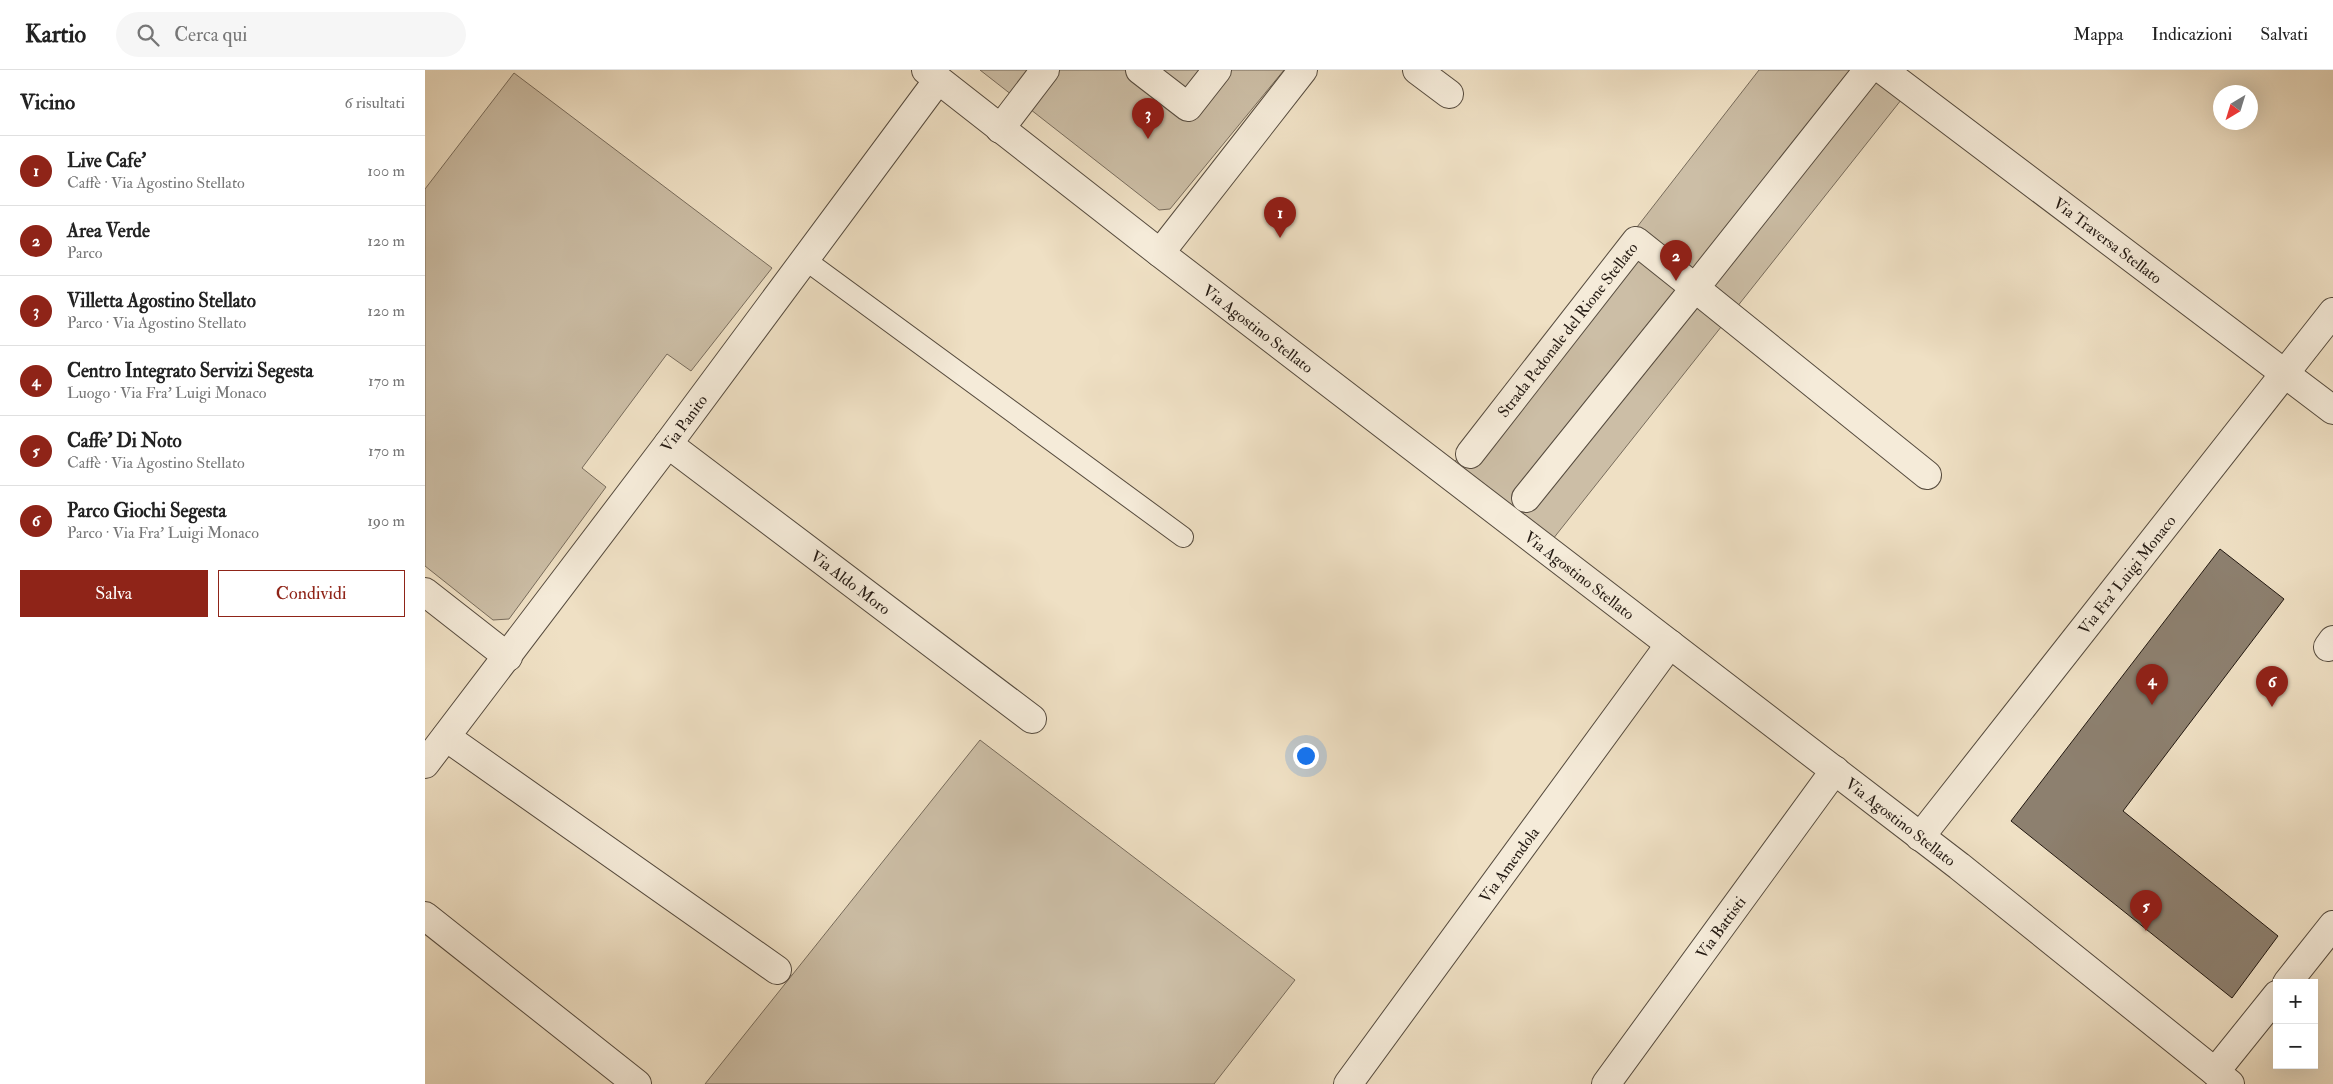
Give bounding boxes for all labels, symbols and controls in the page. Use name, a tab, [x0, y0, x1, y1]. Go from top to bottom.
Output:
search box	[116, 12, 466, 57]
text: Kartio	[25, 19, 86, 50]
icon: search	[134, 21, 162, 49]
text: Cerca qui	[174, 23, 247, 47]
text: Mappa	[2073, 23, 2123, 46]
text: Indicazioni	[2151, 23, 2232, 46]
text: Salvati	[2260, 23, 2308, 46]
north arrow	[2213, 85, 2258, 130]
text: Vicino	[20, 89, 75, 116]
text: 6 risultati	[344, 93, 405, 113]
pin: 3	[1132, 98, 1164, 139]
text: Live Cafe'	[67, 149, 146, 173]
text: 1	[33, 161, 39, 181]
text: 100 m	[367, 161, 405, 181]
text: Caffè · Via Agostino Stellato	[67, 173, 245, 193]
street label: Via Traversa Stellato	[2049, 193, 2166, 289]
pin: 1	[1264, 197, 1296, 238]
text: Area Verde	[67, 219, 150, 243]
text: 2	[32, 231, 40, 251]
text: 120 m	[367, 231, 405, 251]
street label: Strada Pedonale del Rione Stellato	[1493, 238, 1643, 422]
pin: 2	[1660, 240, 1692, 281]
text: Parco	[67, 243, 103, 263]
street label: Via Agostino Stellato	[1199, 281, 1317, 378]
text: Villetta Agostino Stellato	[67, 289, 256, 313]
text: 3	[33, 301, 39, 321]
text: 120 m	[367, 301, 405, 321]
text: Parco · Via Agostino Stellato	[67, 313, 246, 333]
text: Centro Integrato Servizi Segesta	[67, 359, 313, 383]
text: 4	[32, 371, 40, 391]
text: 170 m	[368, 371, 405, 391]
text: Luogo · Via Fra' Luigi Monaco	[67, 383, 266, 403]
street label: Via Panito	[657, 391, 712, 456]
text: Caffe' Di Noto	[67, 429, 182, 453]
text: 5	[32, 441, 40, 461]
text: 170 m	[368, 441, 405, 461]
text: Caffè · Via Agostino Stellato	[67, 453, 245, 473]
text: Parco Giochi Segesta	[67, 499, 226, 523]
text: 6	[32, 511, 40, 531]
text: 190 m	[367, 511, 405, 531]
street label: Via Fra' Luigi Monaco	[2074, 511, 2181, 639]
text: Parco · Via Fra' Luigi Monaco	[67, 523, 259, 543]
street label: Via Agostino Stellato	[1520, 527, 1638, 625]
street label: Via Aldo Moro	[806, 546, 894, 620]
button: Salva	[20, 570, 208, 617]
button: Condividi	[218, 570, 405, 617]
pin: 4	[2136, 664, 2168, 705]
pin: 6	[2256, 666, 2288, 707]
your location	[1293, 743, 1319, 769]
street label: Via Agostino Stellato	[1841, 774, 1960, 871]
street label: Via Amendola	[1475, 823, 1544, 907]
pin: 5	[2130, 890, 2162, 931]
street label: Via Battisti	[1692, 893, 1750, 963]
map controls	[2273, 979, 2318, 1069]
button: +	[2273, 979, 2318, 1024]
button: −	[2273, 1024, 2318, 1069]

